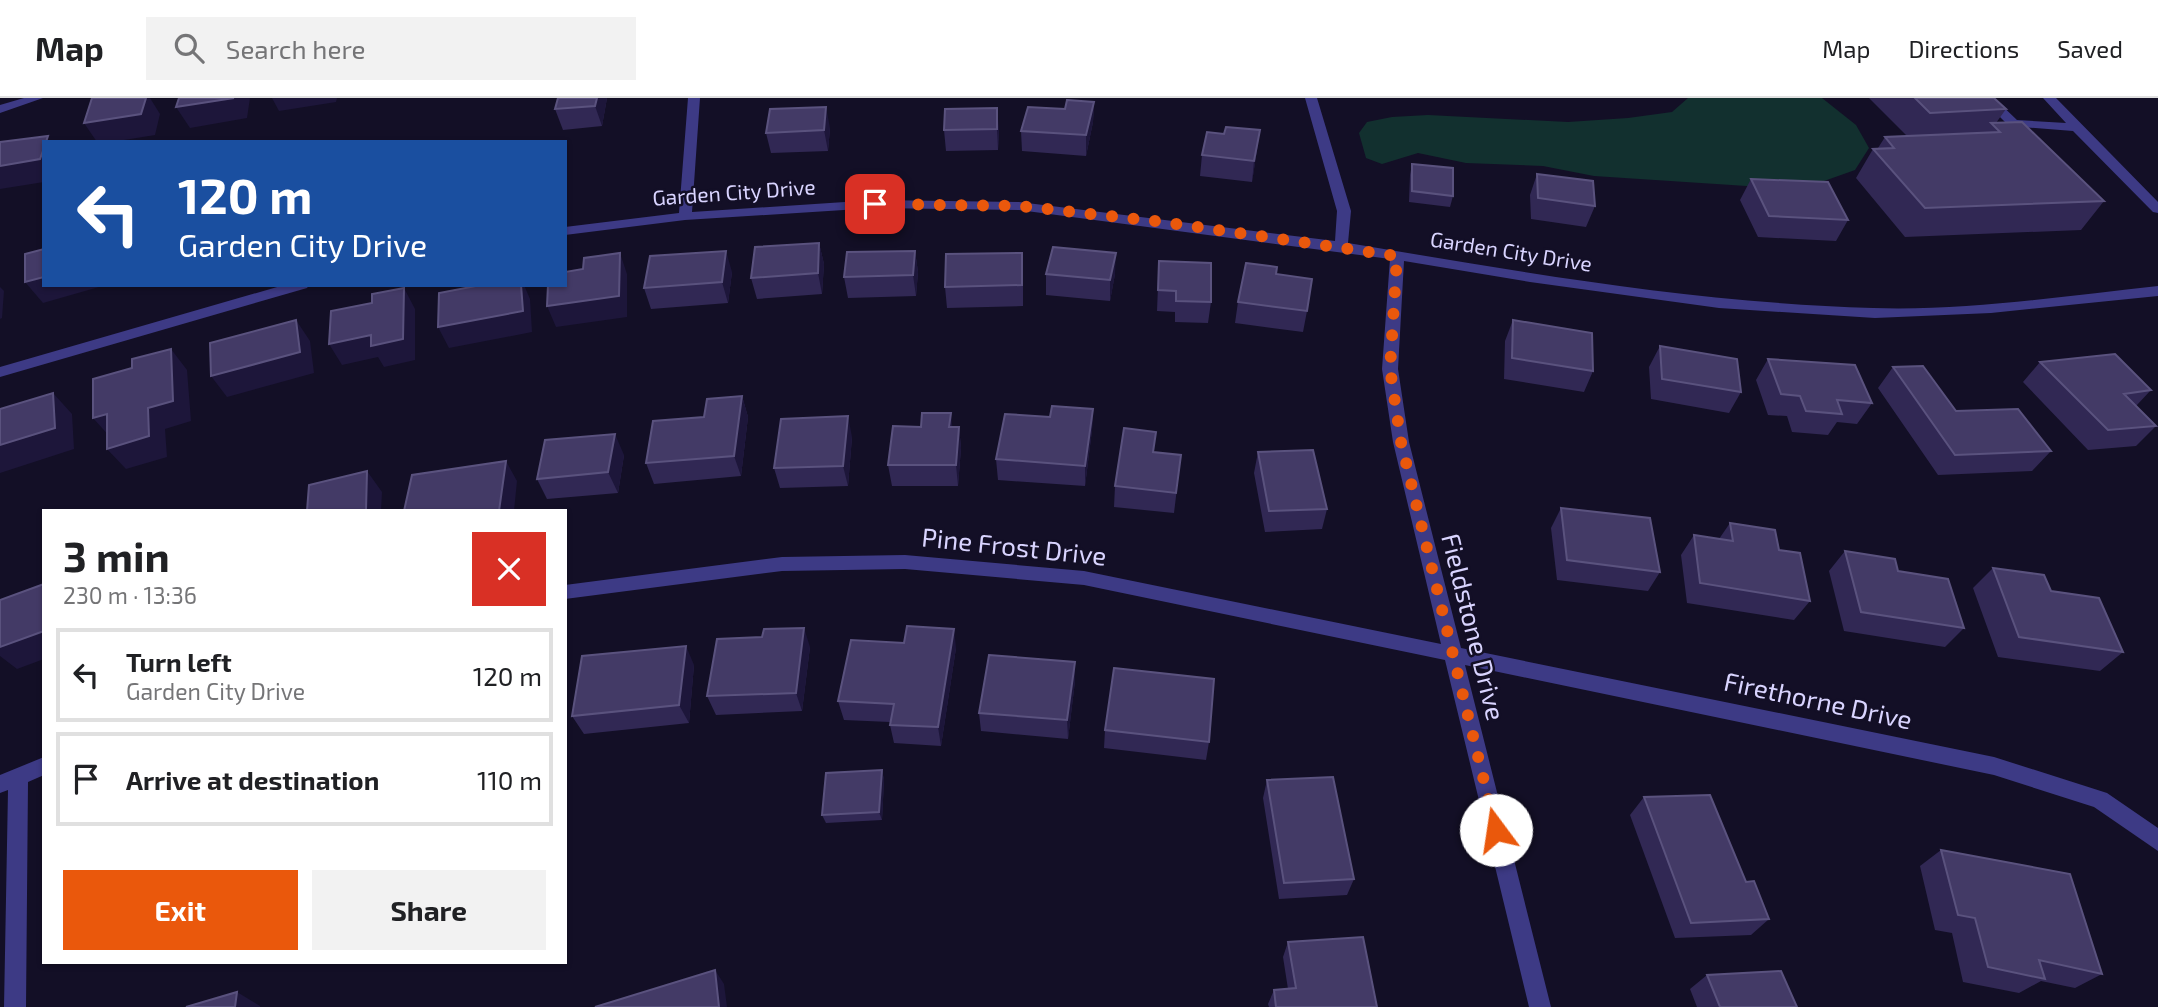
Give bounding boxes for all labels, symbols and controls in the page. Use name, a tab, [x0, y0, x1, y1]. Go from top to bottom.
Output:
search box	[146, 17, 636, 80]
text: Map	[35, 28, 104, 68]
icon: search	[170, 29, 208, 67]
text: Search here	[226, 33, 365, 64]
text: Map	[1822, 34, 1870, 63]
text: Directions	[1908, 34, 2019, 63]
text: Saved	[2057, 34, 2123, 63]
text: 120 m	[178, 165, 312, 224]
icon: left	[63, 168, 154, 259]
street label: Garden City Drive	[651, 173, 816, 210]
pin	[845, 174, 905, 234]
icon: arrive	[856, 185, 894, 223]
text: Garden City Drive	[178, 225, 427, 263]
street label: Garden City Drive	[1429, 225, 1594, 276]
street label: Pine Frost Drive	[920, 520, 1108, 571]
text: 3 min	[63, 530, 170, 580]
street label: Fieldstone Drive	[1436, 530, 1513, 723]
button: close	[472, 532, 546, 606]
text: 230 m · 13:36	[63, 581, 197, 609]
text: Turn left	[126, 646, 232, 677]
icon: left	[67, 656, 105, 694]
text: 120 m	[473, 660, 542, 691]
street label: Firethorne Drive	[1722, 664, 1915, 735]
text: Garden City Drive	[126, 677, 305, 705]
icon: arrive	[67, 760, 105, 798]
text: Arrive at destination	[126, 764, 379, 795]
text: 110 m	[477, 764, 542, 795]
position arrow	[1459, 793, 1533, 867]
button: Exit	[63, 870, 298, 950]
button: Share	[312, 870, 546, 950]

